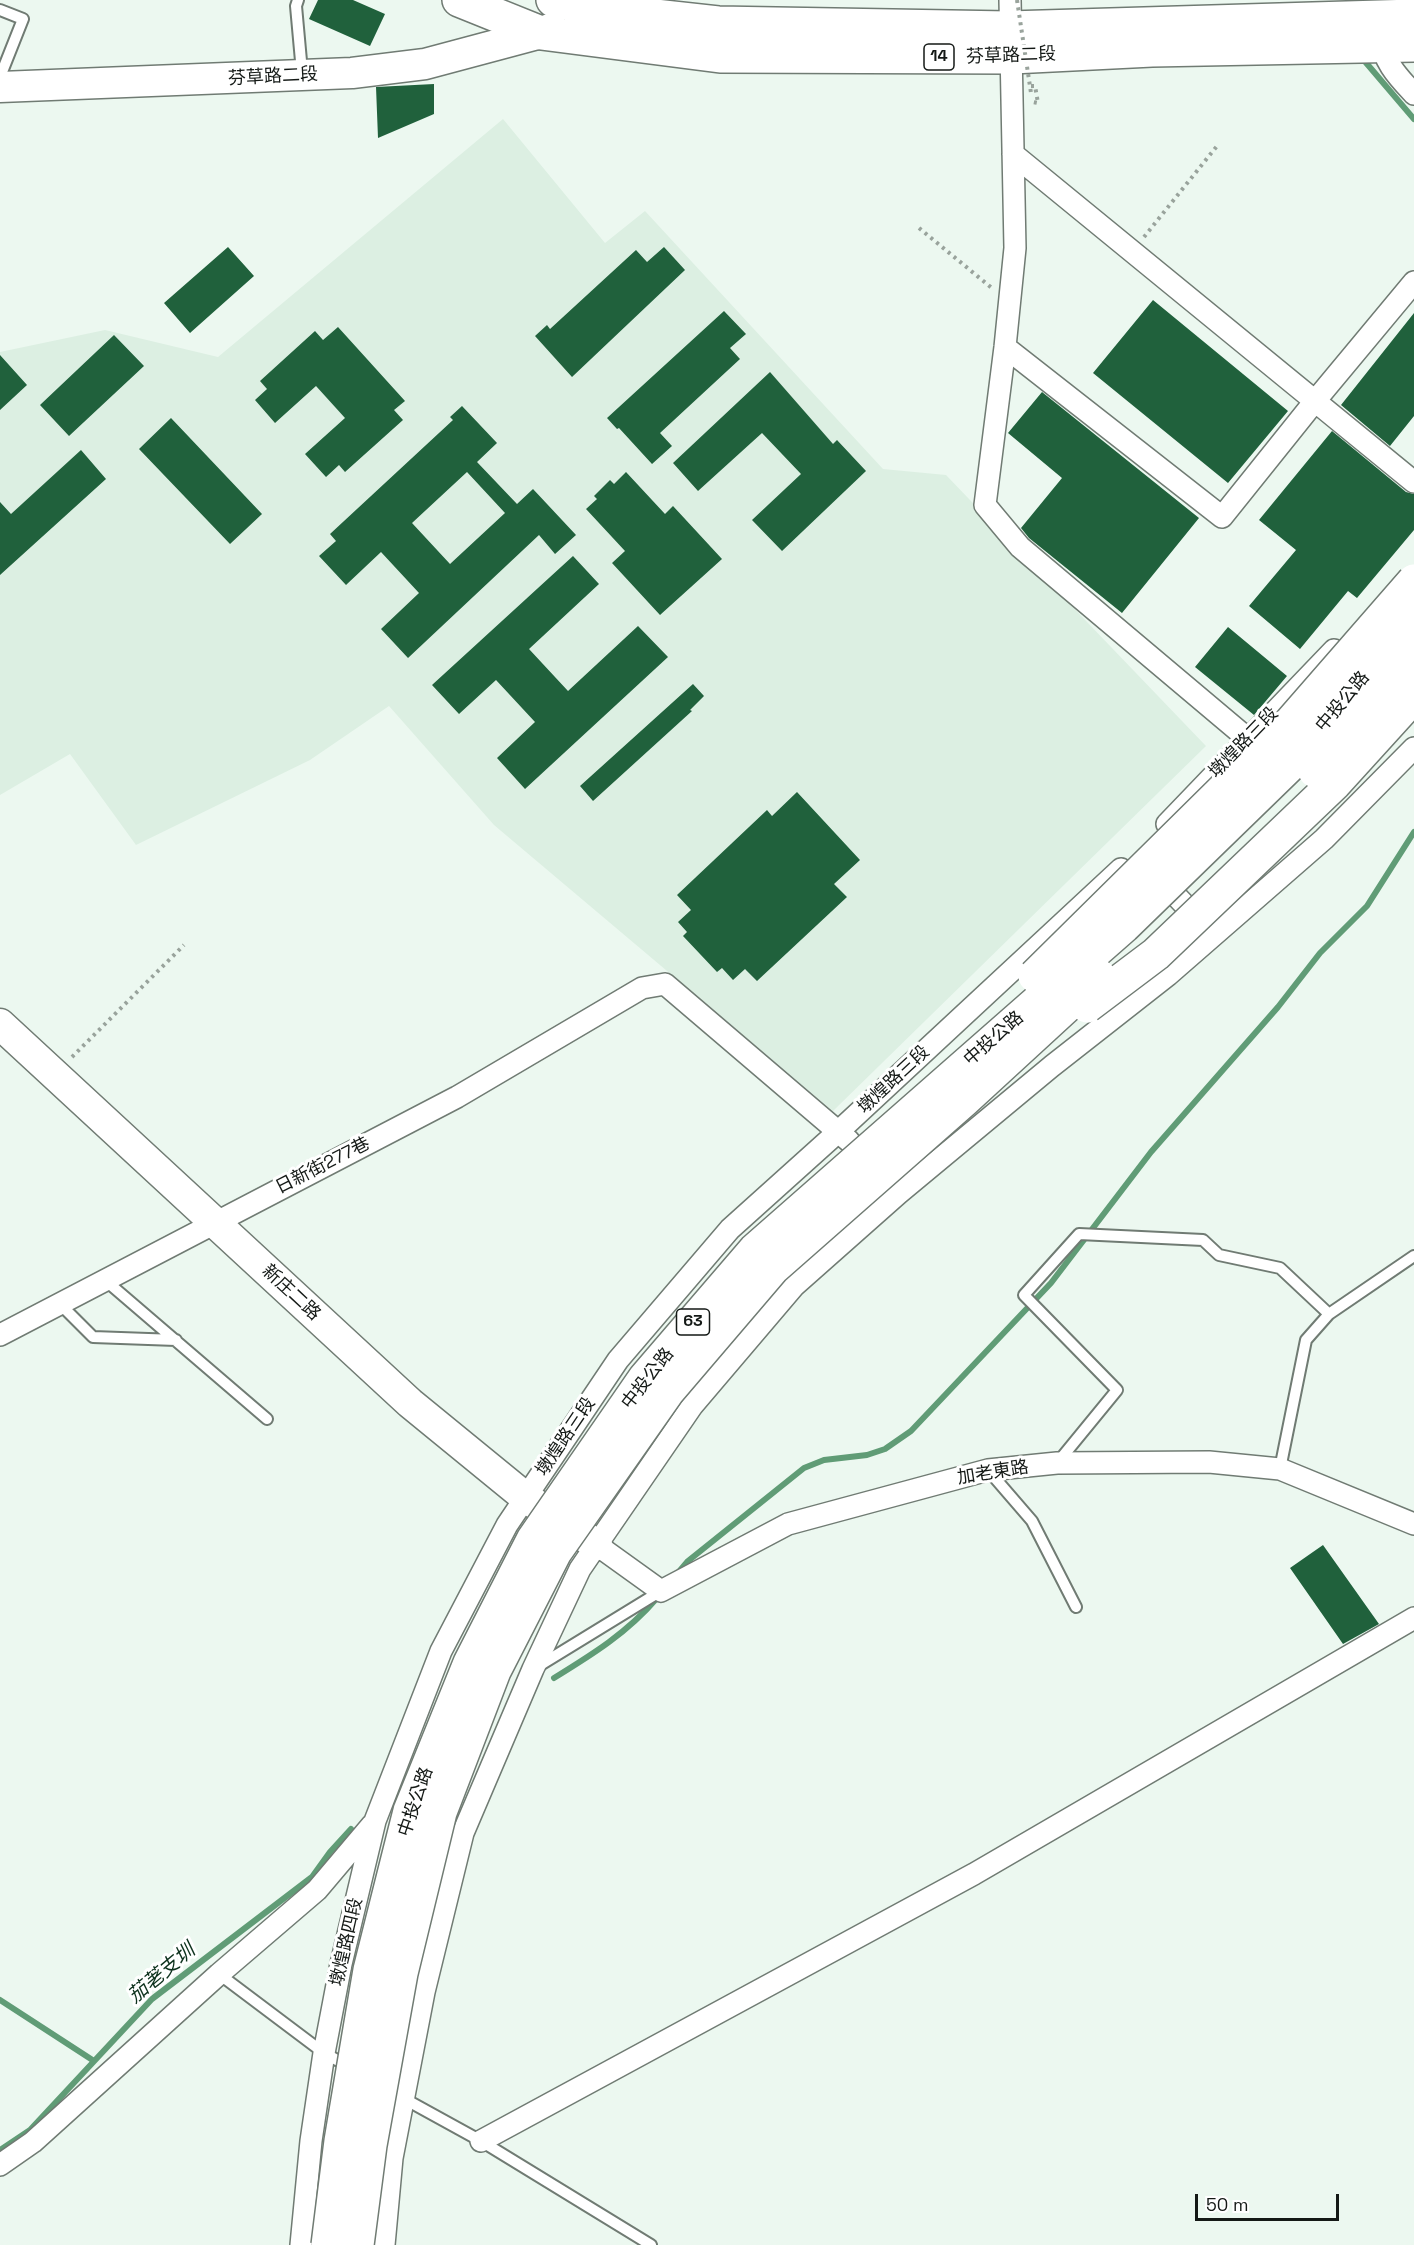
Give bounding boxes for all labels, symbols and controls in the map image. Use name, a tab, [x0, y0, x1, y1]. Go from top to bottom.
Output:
road number: 14	[924, 44, 954, 70]
street label: 芬草路二段	[966, 44, 1056, 68]
street label: 芬草路二段	[227, 64, 319, 90]
street label: 中投公路	[1312, 667, 1374, 737]
street label: 墩煌路三段	[1205, 703, 1283, 783]
street label: 中投公路	[960, 1007, 1028, 1071]
street label: 墩煌路三段	[854, 1041, 934, 1119]
street label: 日新街277巷	[272, 1133, 374, 1199]
street label: 新庄二路	[257, 1261, 325, 1325]
road number: 63	[676, 1309, 710, 1335]
street label: 中投公路	[617, 1344, 679, 1414]
street label: 墩煌路三段	[532, 1394, 600, 1480]
street label: 加老東路	[956, 1457, 1030, 1489]
street label: 中投公路	[394, 1764, 438, 1840]
street label: 墩煌路四段	[326, 1896, 368, 1988]
water label: 茄荖支圳	[124, 1939, 200, 2009]
scale bar	[1198, 2182, 1342, 2220]
text: 50 m	[1206, 2193, 1248, 2216]

